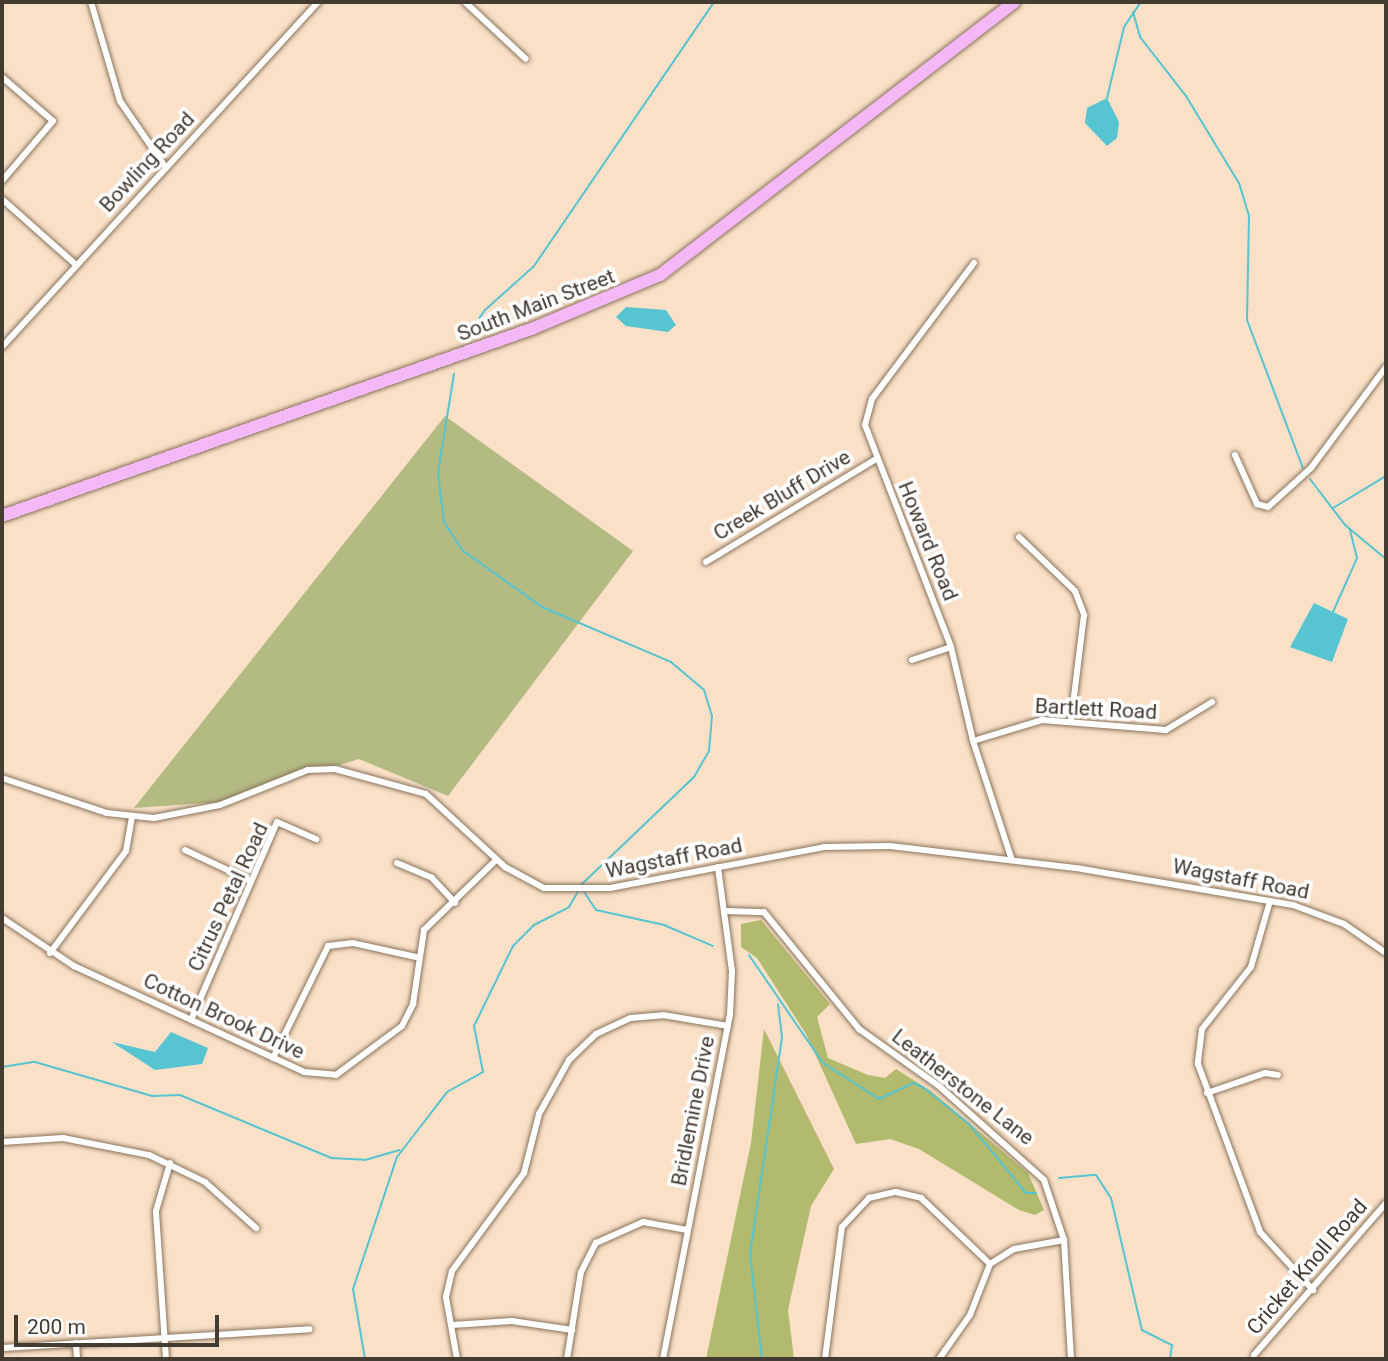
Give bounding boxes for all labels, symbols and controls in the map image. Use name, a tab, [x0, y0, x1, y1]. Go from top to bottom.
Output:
street label: Bowling Road	[94, 107, 200, 217]
street label: South Main Street	[454, 263, 618, 347]
street label: Creek Bluff Drive	[709, 444, 855, 546]
street label: Howard Road	[893, 478, 963, 604]
street label: Bartlett Road	[1034, 693, 1158, 725]
street label: Citrus Petal Road	[182, 819, 274, 975]
street label: Wagstaff Road	[604, 832, 744, 884]
street label: Wagstaff Road	[1171, 853, 1311, 905]
street label: Cotton Brook Drive	[139, 968, 309, 1064]
street label: Leatherstone Lane	[887, 1024, 1039, 1150]
street label: Bridlemine Drive	[666, 1034, 720, 1188]
street label: Cricket Knoll Road	[1242, 1194, 1372, 1340]
scale bar	[18, 1302, 222, 1346]
text: 200 m	[27, 1315, 86, 1339]

